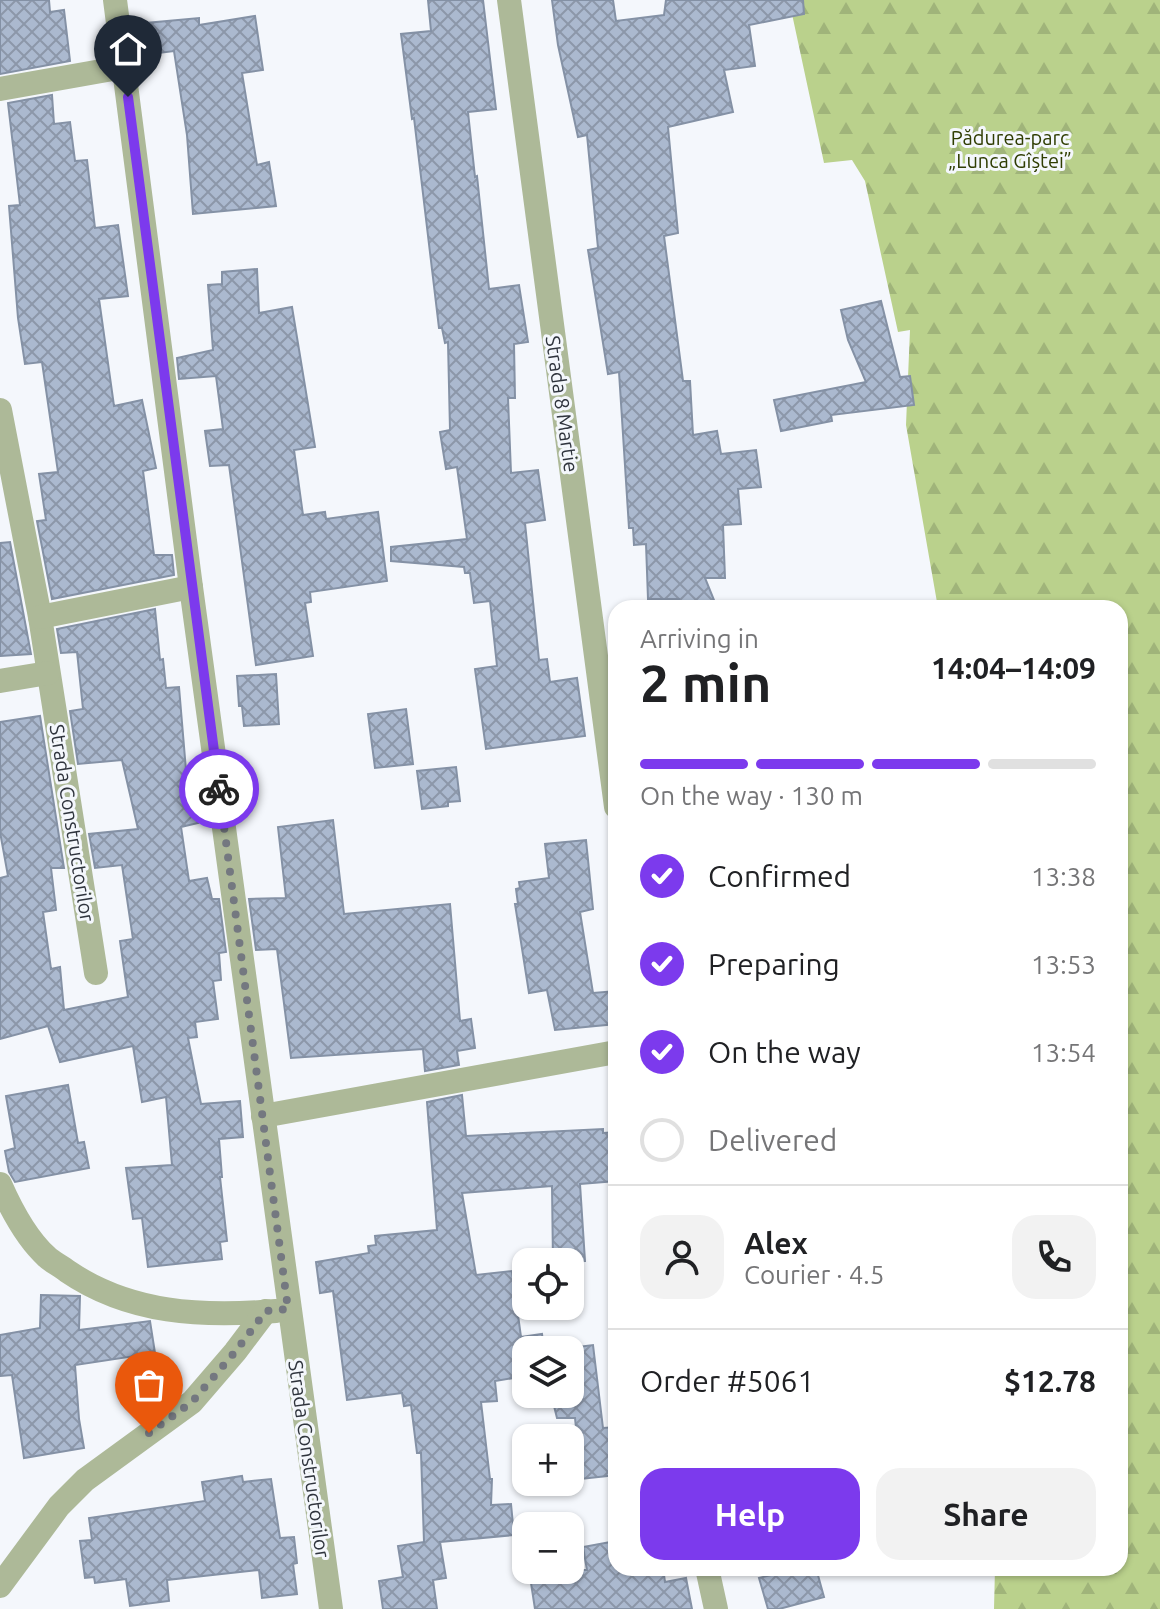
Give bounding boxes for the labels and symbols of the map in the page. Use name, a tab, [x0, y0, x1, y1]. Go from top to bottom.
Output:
pin	[94, 15, 162, 97]
park label: Pădurea-parc „Lunca Gîștei”	[948, 126, 1072, 172]
street label: Strada 8 Martie	[542, 334, 583, 474]
street label: Strada Constructorilor	[46, 723, 100, 924]
courier	[179, 749, 259, 829]
pin	[115, 1351, 183, 1433]
street label: Strada Constructorilor	[284, 1359, 335, 1560]

